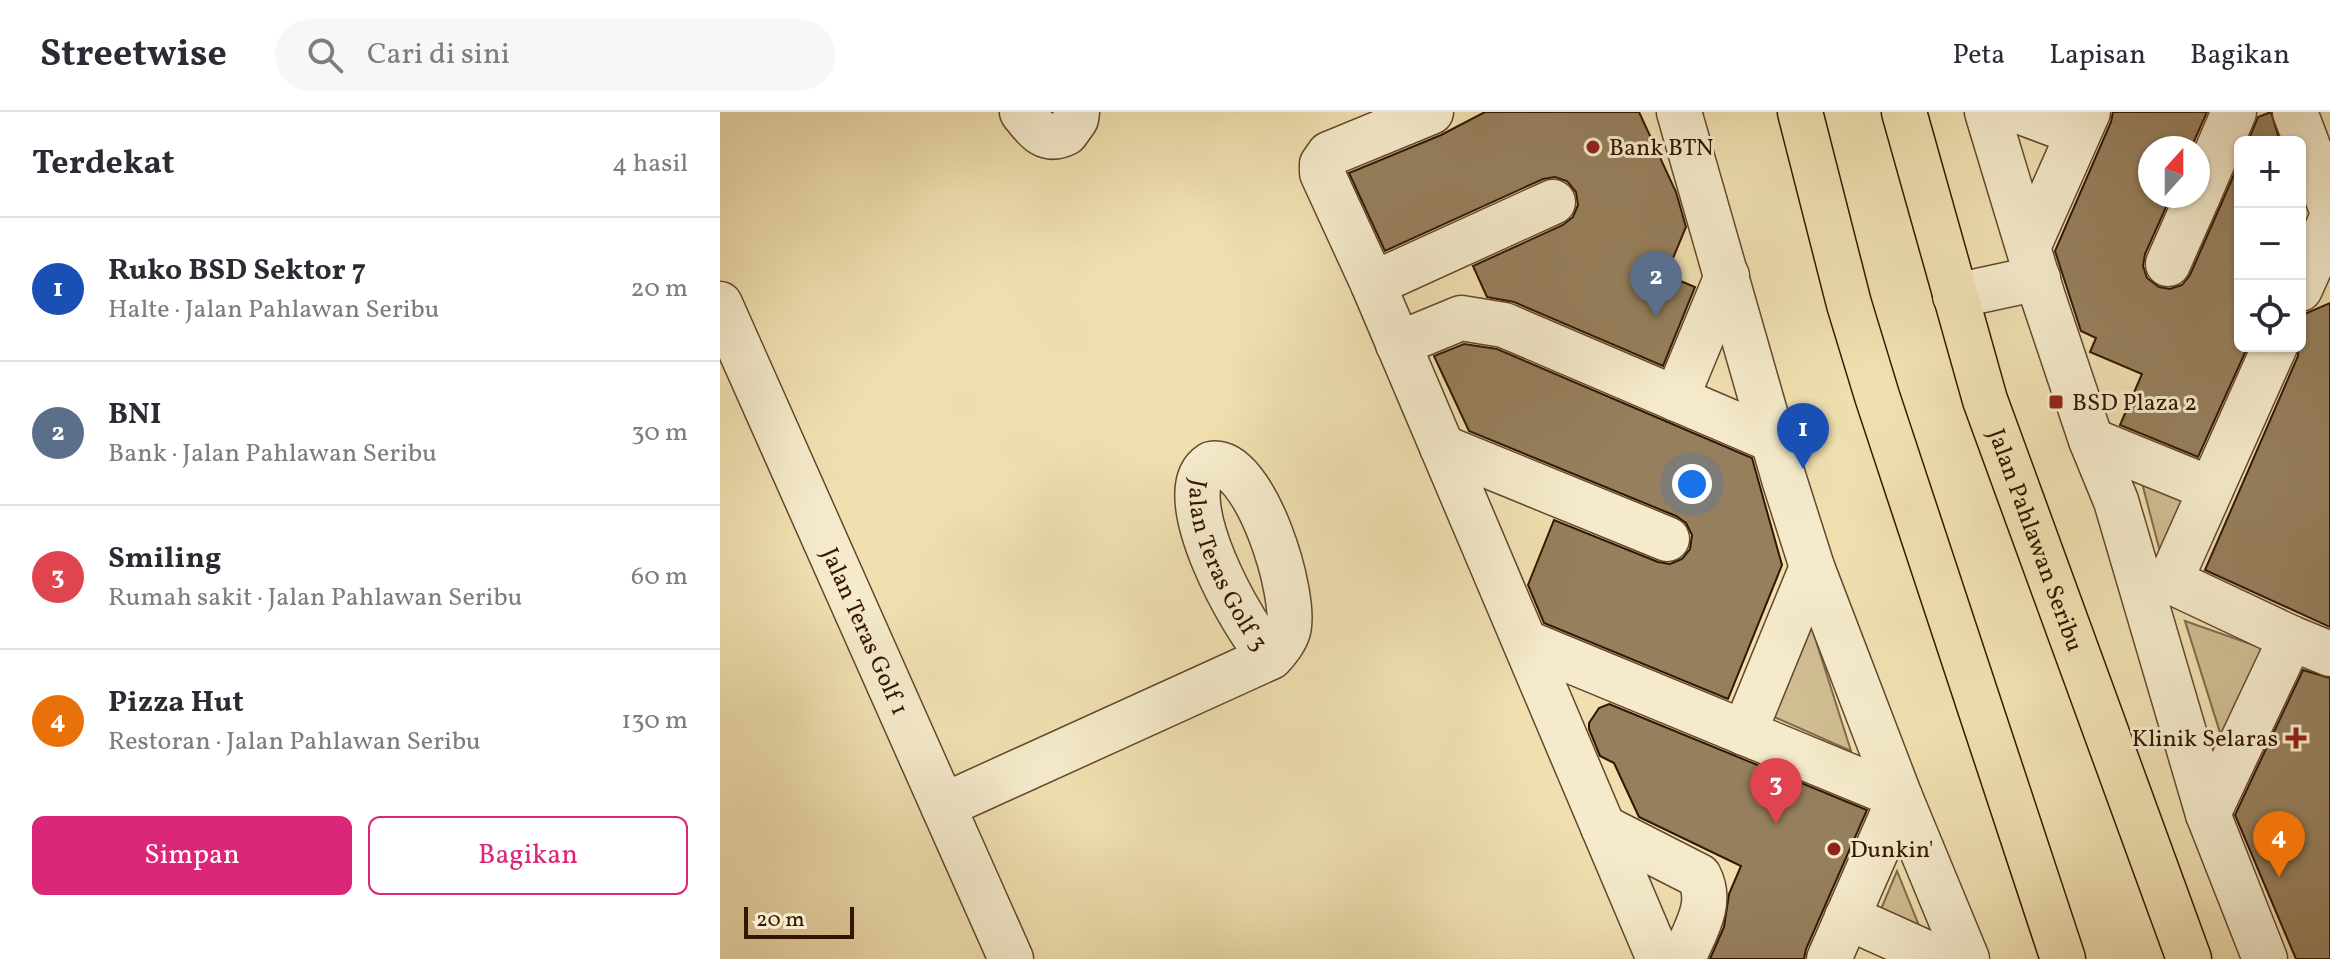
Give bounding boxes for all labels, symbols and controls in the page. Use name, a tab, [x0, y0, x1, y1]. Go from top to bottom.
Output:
search box	[275, 19, 835, 91]
text: Streetwise	[40, 29, 227, 82]
icon: search	[303, 33, 347, 77]
text: Cari di sini	[367, 34, 510, 76]
text: Peta	[1952, 36, 2005, 75]
text: Lapisan	[2049, 36, 2146, 75]
text: Bagikan	[2190, 36, 2290, 75]
place label: Bank BTN	[1609, 132, 1714, 166]
north arrow	[2138, 136, 2210, 208]
map controls	[2234, 136, 2306, 352]
button: +	[2234, 136, 2306, 208]
marker: Bank BTN	[1584, 138, 1602, 156]
text: Terdekat	[32, 141, 175, 188]
text: 4 hasil	[612, 146, 688, 182]
button: −	[2234, 208, 2306, 280]
text: Ruko BSD Sektor 7	[108, 250, 366, 292]
pin: 2	[1630, 251, 1682, 317]
text: 1	[53, 271, 63, 307]
text: 20 m	[630, 271, 688, 307]
button: locate	[2234, 280, 2306, 352]
text: Halte · Jalan Pahlawan Seribu	[108, 292, 440, 328]
place label: BSD Plaza 2	[2072, 387, 2197, 421]
marker: BSD Plaza 2	[2047, 393, 2065, 411]
text: BNI	[108, 394, 161, 436]
pin: 1	[1777, 403, 1829, 469]
text: 2	[51, 415, 65, 451]
text: 30 m	[631, 415, 688, 451]
street label: Jalan Pahlawan Seribu	[1978, 424, 2090, 657]
text: Bank · Jalan Pahlawan Seribu	[108, 436, 437, 472]
your location	[1672, 464, 1712, 504]
street label: Jalan Teras Golf 3	[1178, 476, 1275, 659]
text: Smiling	[108, 538, 221, 580]
street label: Jalan Teras Golf 1	[811, 543, 916, 721]
text: 3	[51, 559, 65, 595]
text: 60 m	[631, 559, 688, 595]
text: Rumah sakit · Jalan Pahlawan Seribu	[108, 580, 522, 616]
text: Pizza Hut	[108, 682, 244, 724]
text: 4	[50, 703, 66, 739]
text: 130 m	[621, 703, 688, 739]
place label: Klinik Selaras	[2132, 723, 2278, 757]
text: Restoran · Jalan Pahlawan Seribu	[108, 724, 481, 760]
marker: Klinik Selaras	[2285, 727, 2307, 749]
pin: 3	[1750, 758, 1802, 824]
pin: 4	[2253, 811, 2305, 877]
button: Simpan	[32, 816, 352, 895]
button: Bagikan	[368, 816, 688, 895]
place label: Dunkin'	[1850, 834, 1934, 868]
marker: Dunkin'	[1825, 840, 1843, 858]
scale bar	[744, 903, 854, 939]
text: 20 m	[756, 905, 805, 936]

